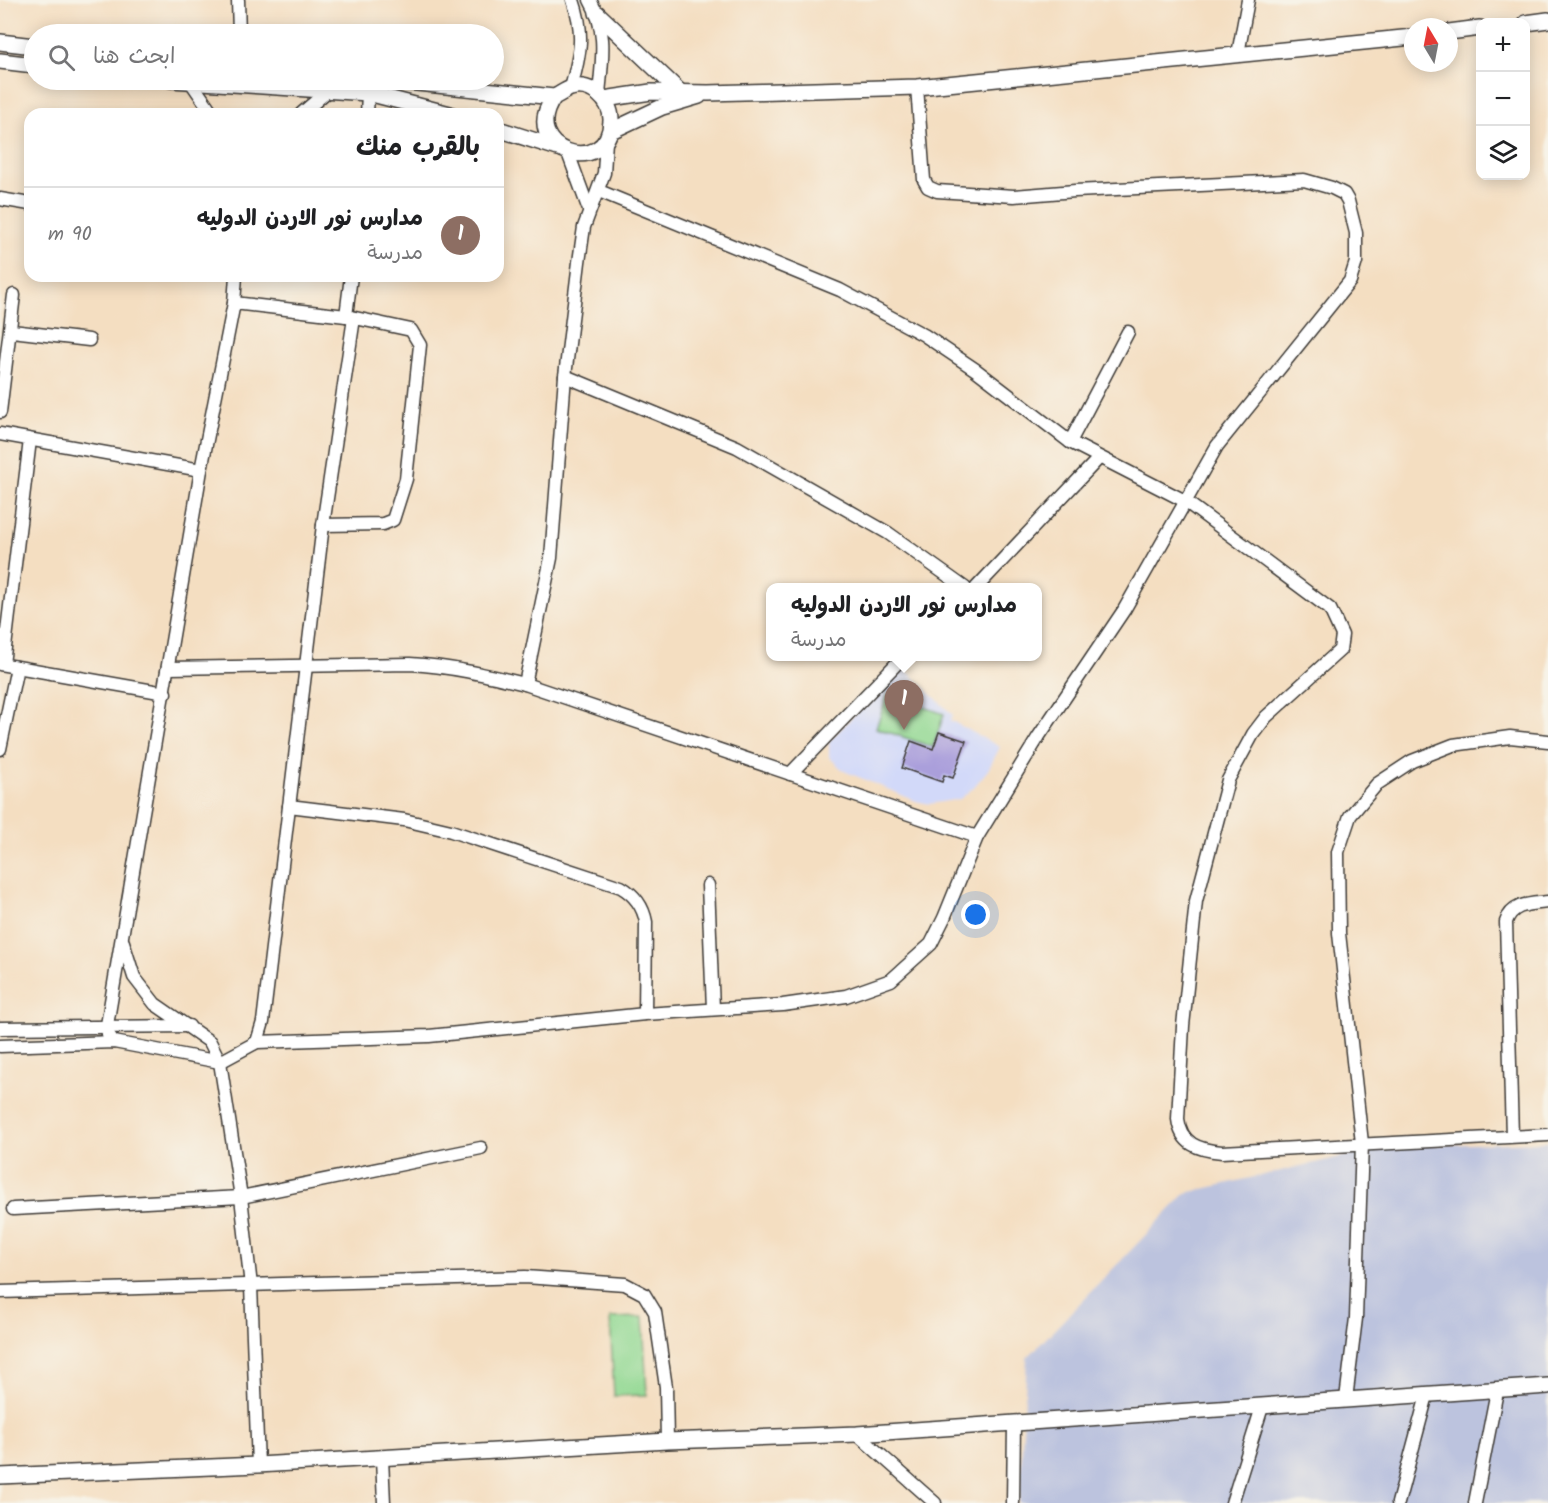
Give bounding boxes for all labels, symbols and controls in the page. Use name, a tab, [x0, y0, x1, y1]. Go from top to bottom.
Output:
north arrow	[1404, 18, 1458, 72]
map controls	[1476, 18, 1530, 180]
button: +	[1476, 18, 1530, 72]
search box	[24, 24, 504, 90]
text: ابحث هنا	[93, 40, 175, 75]
icon: search	[45, 41, 78, 74]
button: −	[1476, 72, 1530, 126]
button: layers	[1476, 126, 1530, 180]
text: بالقرب منك	[356, 127, 480, 169]
text: مدارس نور الاردن الدوليه	[197, 202, 423, 237]
text: 90 m	[48, 219, 92, 251]
text: 1	[457, 219, 464, 251]
text: مدرسة	[367, 238, 423, 270]
popup	[766, 583, 1042, 661]
text: مدارس نور الاردن الدوليه	[791, 589, 1017, 624]
text: مدرسة	[791, 625, 847, 657]
pin: 1	[884, 680, 924, 730]
your location	[961, 900, 990, 929]

